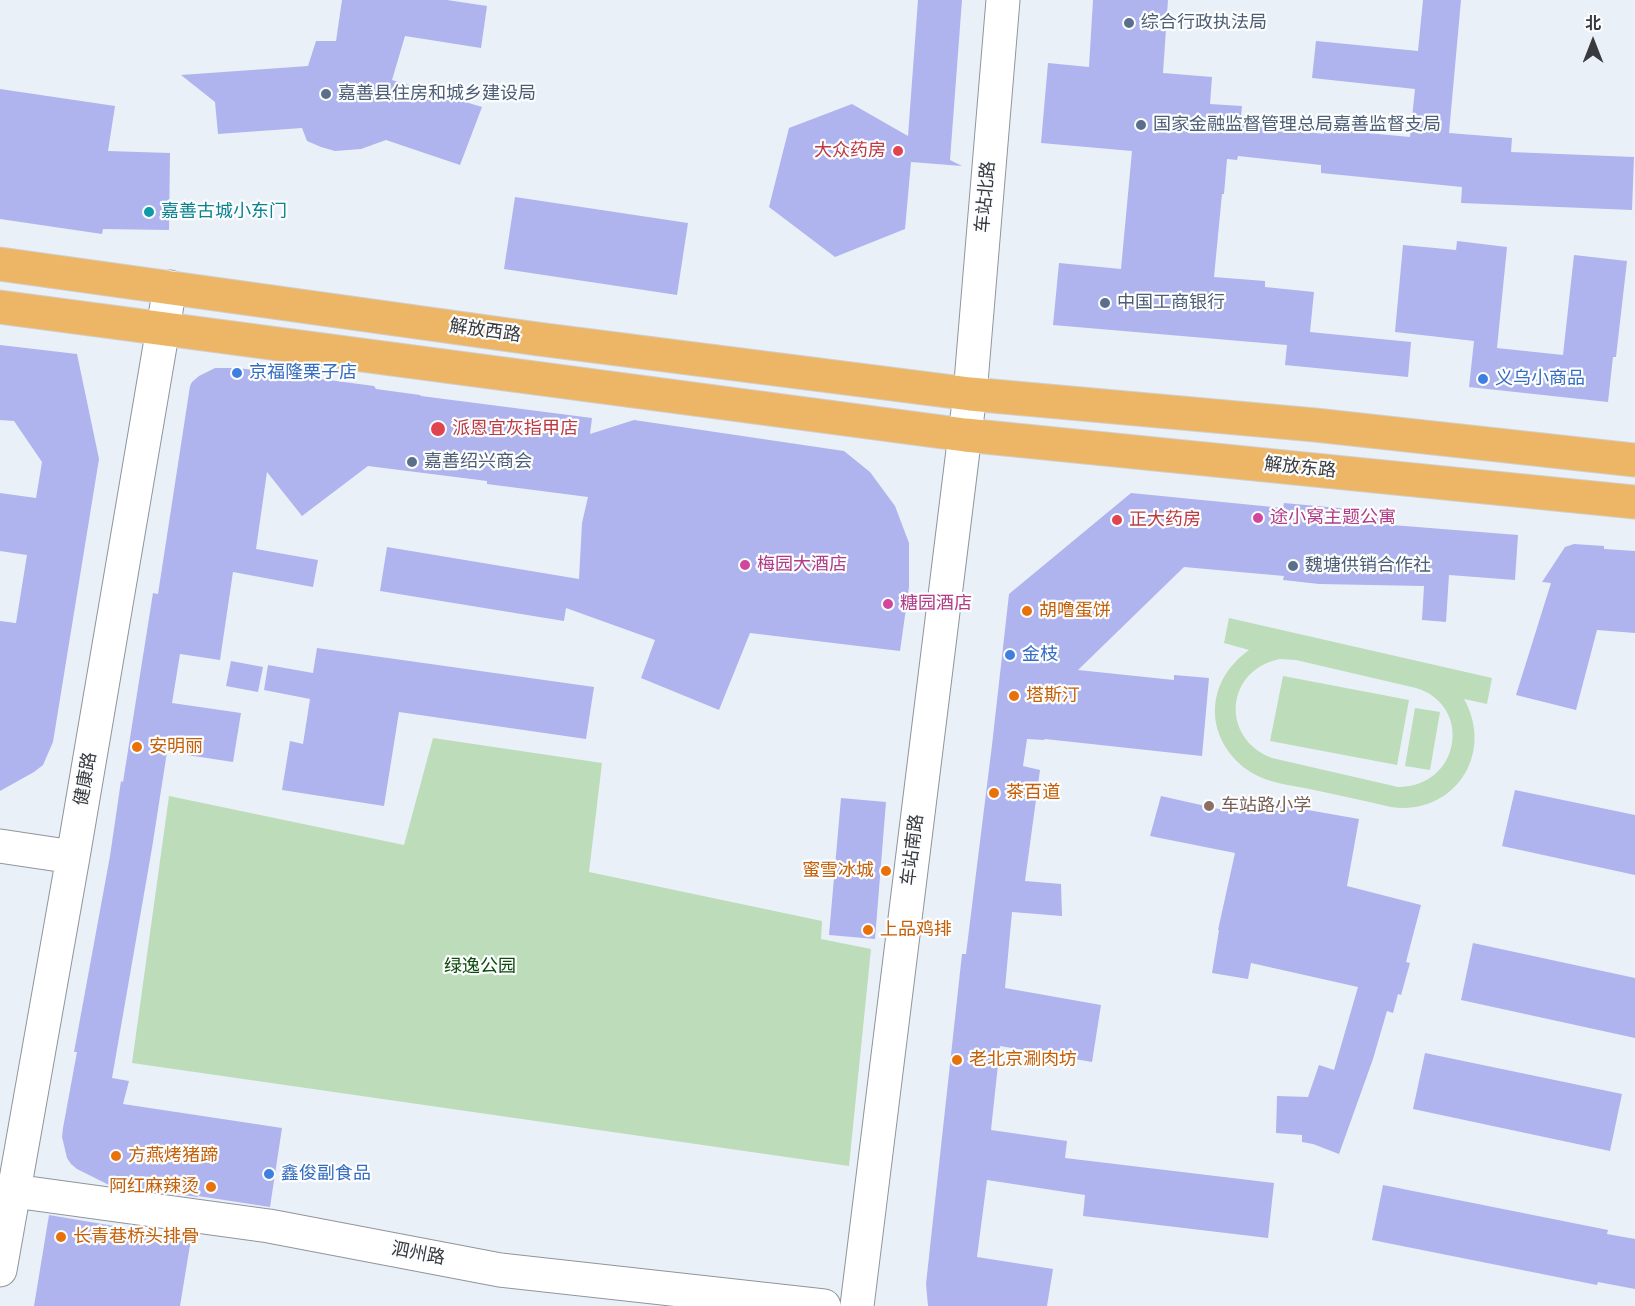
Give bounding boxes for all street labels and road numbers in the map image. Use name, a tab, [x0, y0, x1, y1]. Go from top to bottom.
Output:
street label: 车站北路	[972, 160, 1000, 234]
street label: 解放西路	[448, 315, 522, 347]
street label: 解放东路	[1263, 453, 1337, 483]
street label: 健康路	[71, 751, 101, 807]
street label: 车站南路	[898, 813, 928, 887]
street label: 泗州路	[389, 1238, 447, 1270]

